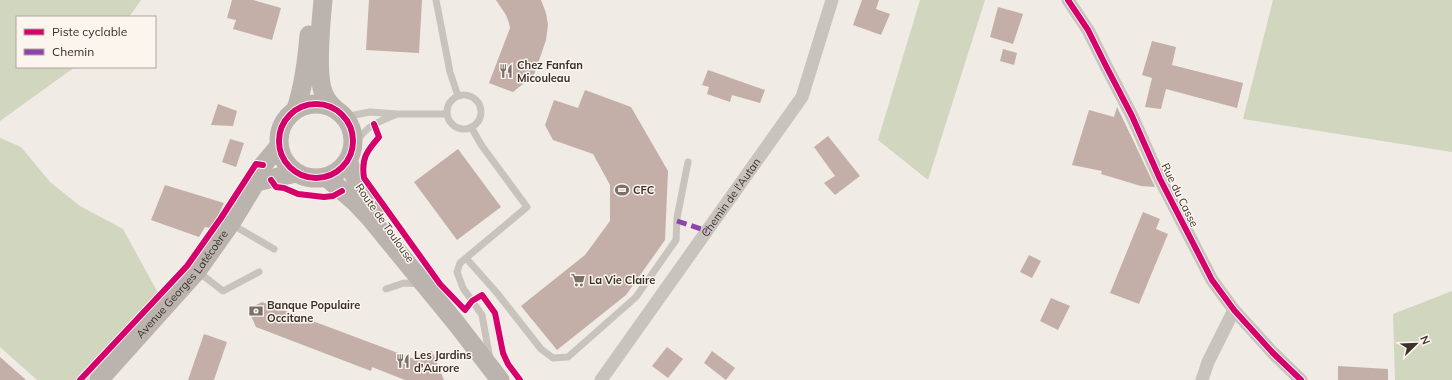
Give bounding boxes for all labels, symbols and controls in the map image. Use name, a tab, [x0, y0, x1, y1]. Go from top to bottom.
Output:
legend	[16, 16, 156, 68]
text: Piste cyclable	[52, 24, 127, 39]
text: Chemin	[52, 44, 94, 59]
place label: Chez Fanfan Micouleau	[517, 58, 583, 85]
restaurant icon: Chez Fanfan Micouleau	[498, 63, 514, 79]
street label: Chemin de l'Autan	[698, 155, 763, 240]
street label: Rue du Casse	[1158, 161, 1202, 229]
street label: Route de Toulouse	[352, 181, 418, 265]
sports icon: CFC	[614, 182, 630, 198]
place label: CFC	[633, 183, 655, 197]
street label: Avenue Georges Latécoère	[133, 227, 231, 341]
supermarket icon: La Vie Claire	[570, 272, 586, 288]
place label: La Vie Claire	[589, 273, 655, 287]
place label: Banque Populaire Occitane	[267, 298, 360, 325]
bank icon: Banque Populaire Occitane	[248, 303, 264, 319]
north arrow	[1396, 324, 1436, 364]
text: N	[1417, 334, 1433, 347]
place label: Les Jardins d'Aurore	[414, 348, 472, 375]
restaurant icon: Les Jardins d'Aurore	[395, 353, 411, 369]

